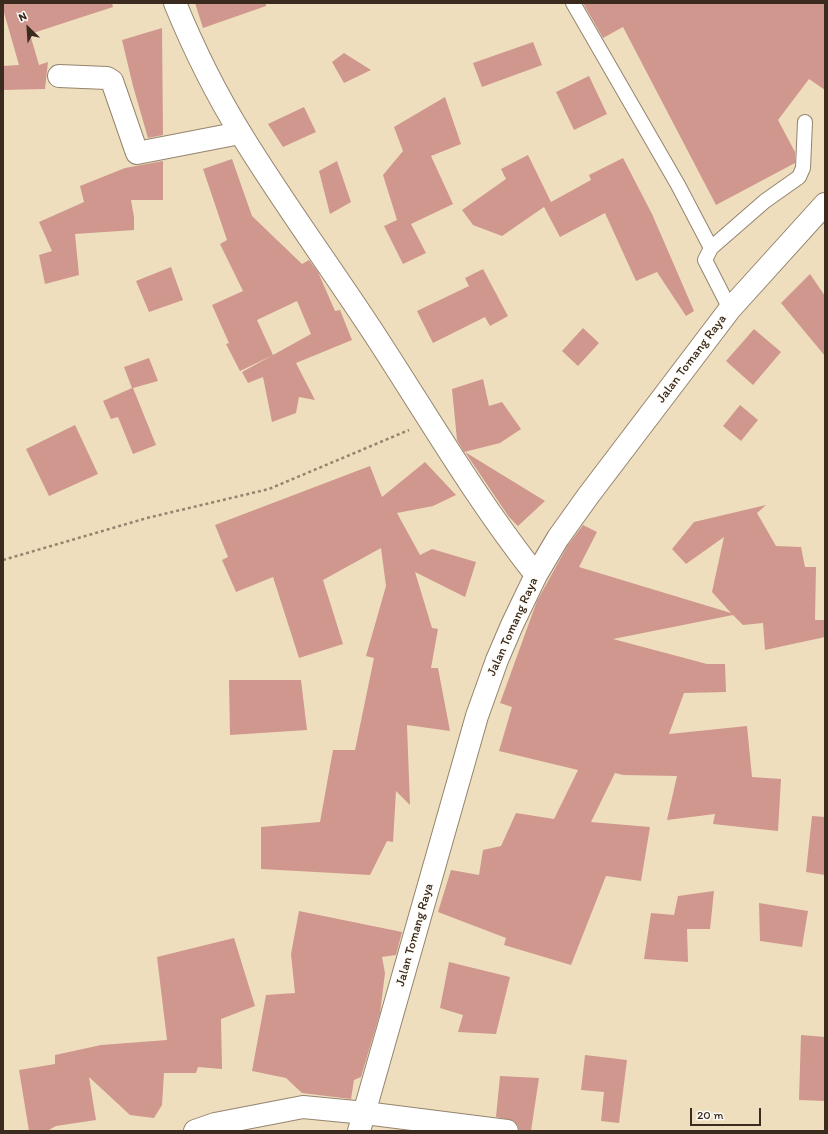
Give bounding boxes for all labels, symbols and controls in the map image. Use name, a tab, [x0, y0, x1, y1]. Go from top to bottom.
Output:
north arrow	[8, 8, 48, 48]
text: N	[17, 9, 29, 24]
street label: Jalan Tomang Raya	[654, 312, 730, 406]
street label: Jalan Tomang Raya	[484, 575, 542, 679]
street label: Jalan Tomang Raya	[393, 882, 437, 988]
scale bar	[692, 1100, 763, 1126]
text: 20 m	[697, 1108, 724, 1122]

